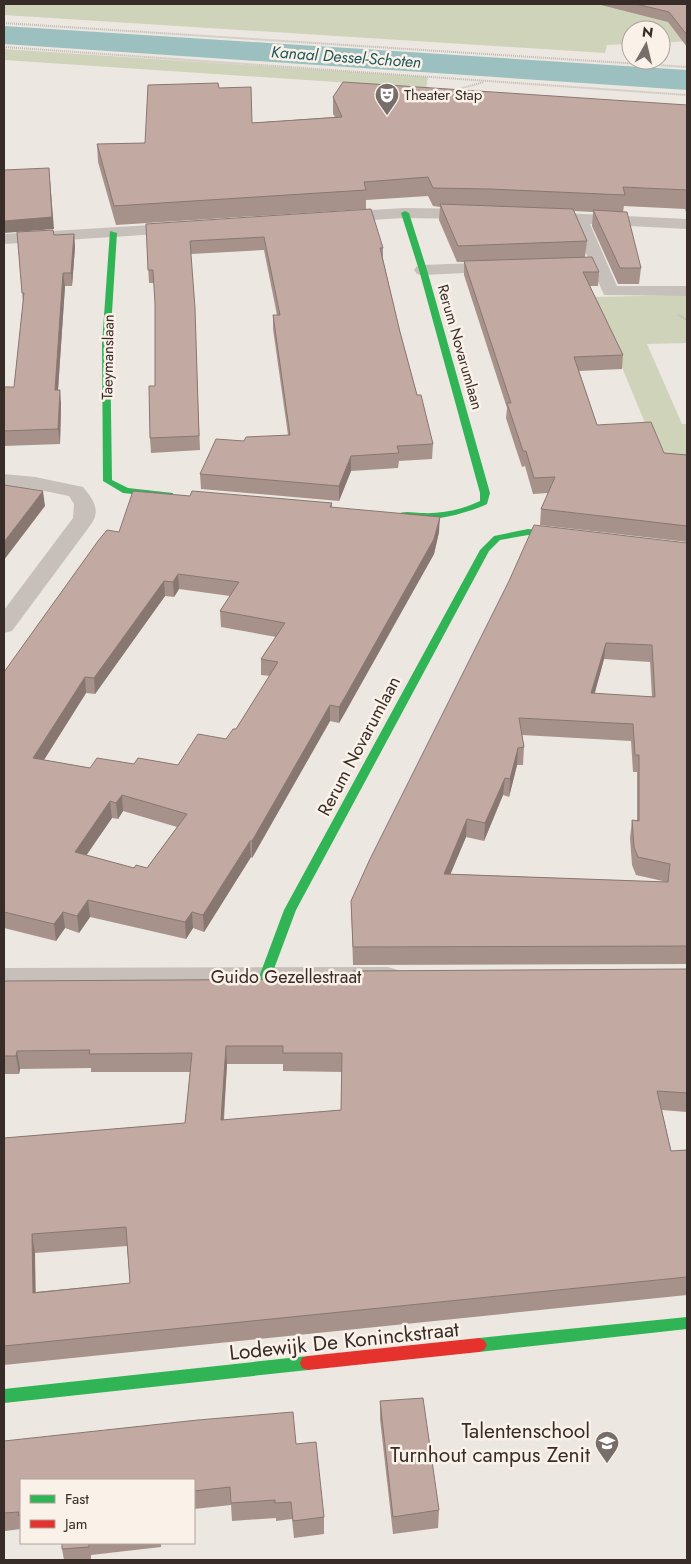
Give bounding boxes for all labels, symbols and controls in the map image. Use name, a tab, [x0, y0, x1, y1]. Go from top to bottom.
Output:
north arrow	[621, 20, 671, 70]
text: N	[641, 21, 655, 43]
water label: Kanaal Dessel-Schoten	[270, 40, 422, 74]
theatre icon: Theater Stap	[374, 82, 400, 116]
place label: Theater Stap	[404, 84, 483, 106]
street label: Rerum Novarumlaan	[432, 282, 488, 412]
street label: Taeymanslaan	[96, 314, 120, 400]
street label: Rerum Novarumlaan	[311, 671, 407, 821]
street label: Guido Gezellestraat	[211, 964, 362, 990]
street label: Lodewijk De Koninckstraat	[228, 1314, 460, 1368]
place label: Talentenschool Turnhout campus Zenit	[390, 1416, 590, 1470]
school or university icon: Talentenschool Turnhout campus Zenit	[594, 1430, 620, 1464]
legend	[20, 1479, 195, 1544]
text: Fast	[65, 1488, 89, 1510]
text: Jam	[63, 1513, 88, 1535]

